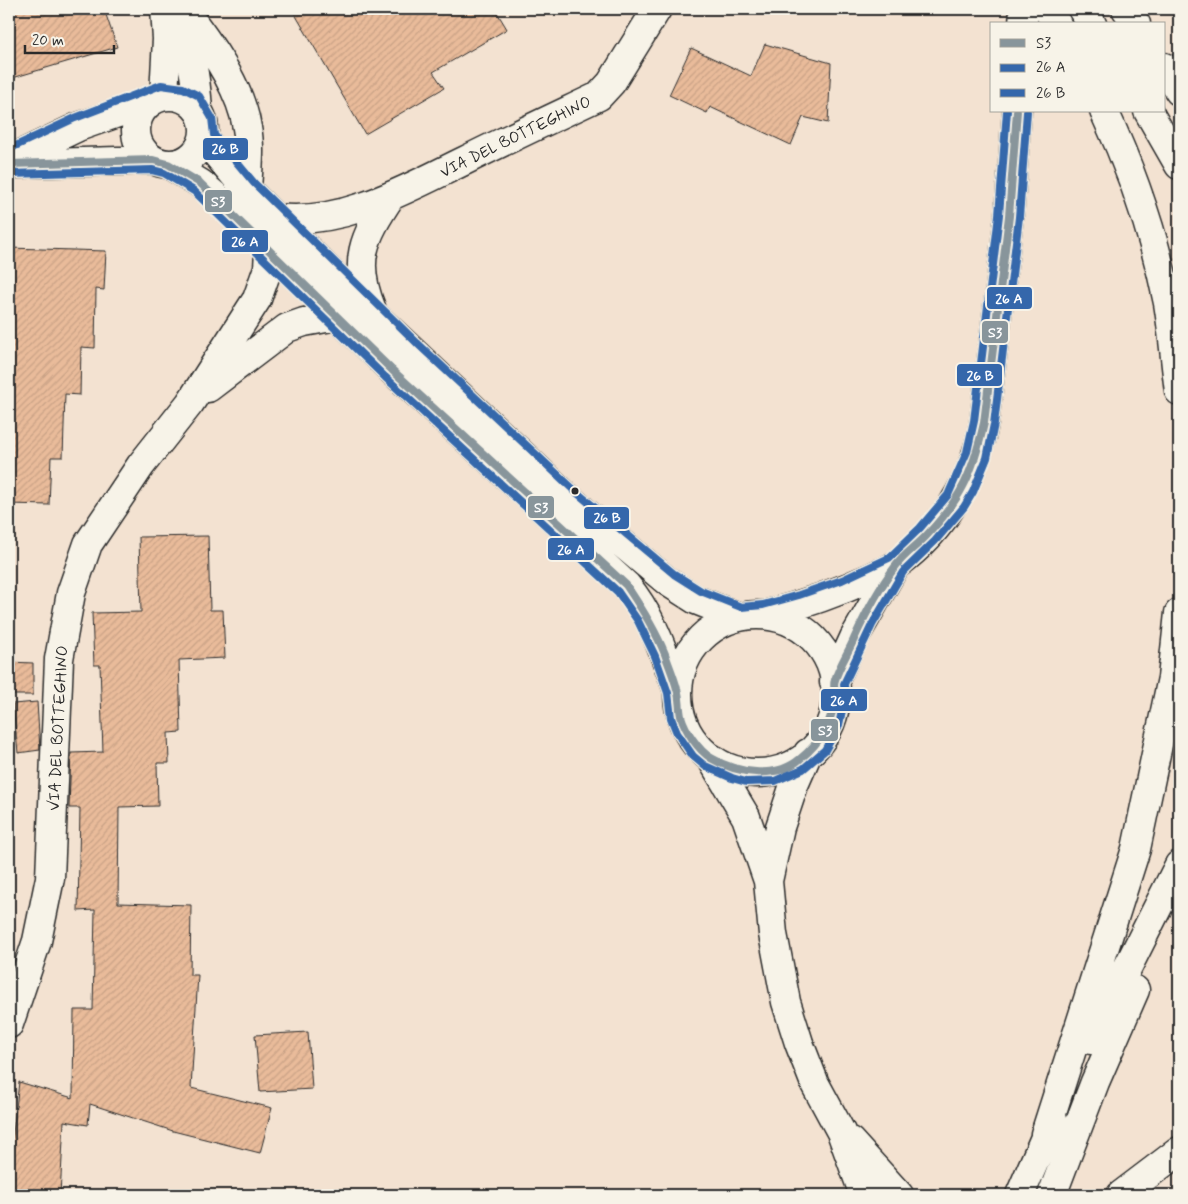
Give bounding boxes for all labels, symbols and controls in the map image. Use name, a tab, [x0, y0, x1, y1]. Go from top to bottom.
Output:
scale bar	[25, 22, 114, 54]
legend	[990, 22, 1166, 112]
text: 20 m	[32, 31, 64, 51]
text: S3	[1036, 34, 1051, 54]
text: 26 A	[1036, 58, 1066, 78]
text: 26 B	[1036, 84, 1065, 104]
street label: VIA DEL BOTTEGHINO	[437, 92, 595, 183]
line badge: 26 B	[202, 137, 249, 161]
text: 26 B	[211, 140, 239, 158]
line badge: S3	[204, 189, 233, 213]
text: S3	[211, 193, 226, 211]
line badge: 26 A	[221, 229, 269, 253]
text: 26 A	[231, 233, 259, 251]
line badge: 26 A	[986, 286, 1033, 310]
text: 26 A	[995, 290, 1023, 308]
line badge: S3	[981, 320, 1009, 344]
text: S3	[988, 324, 1003, 342]
line badge: 26 B	[956, 363, 1003, 387]
text: 26 B	[966, 367, 994, 385]
unlabelled marker	[570, 486, 580, 496]
line badge: S3	[527, 495, 555, 519]
text: S3	[534, 499, 549, 517]
line badge: 26 B	[583, 506, 630, 530]
text: 26 B	[593, 509, 621, 527]
line badge: 26 A	[547, 537, 595, 561]
text: 26 A	[557, 541, 585, 559]
street label: VIA DEL BOTTEGHINO	[44, 645, 73, 811]
line badge: 26 A	[820, 688, 868, 712]
text: 26 A	[830, 692, 858, 710]
line badge: S3	[810, 718, 839, 742]
text: S3	[818, 722, 833, 740]

